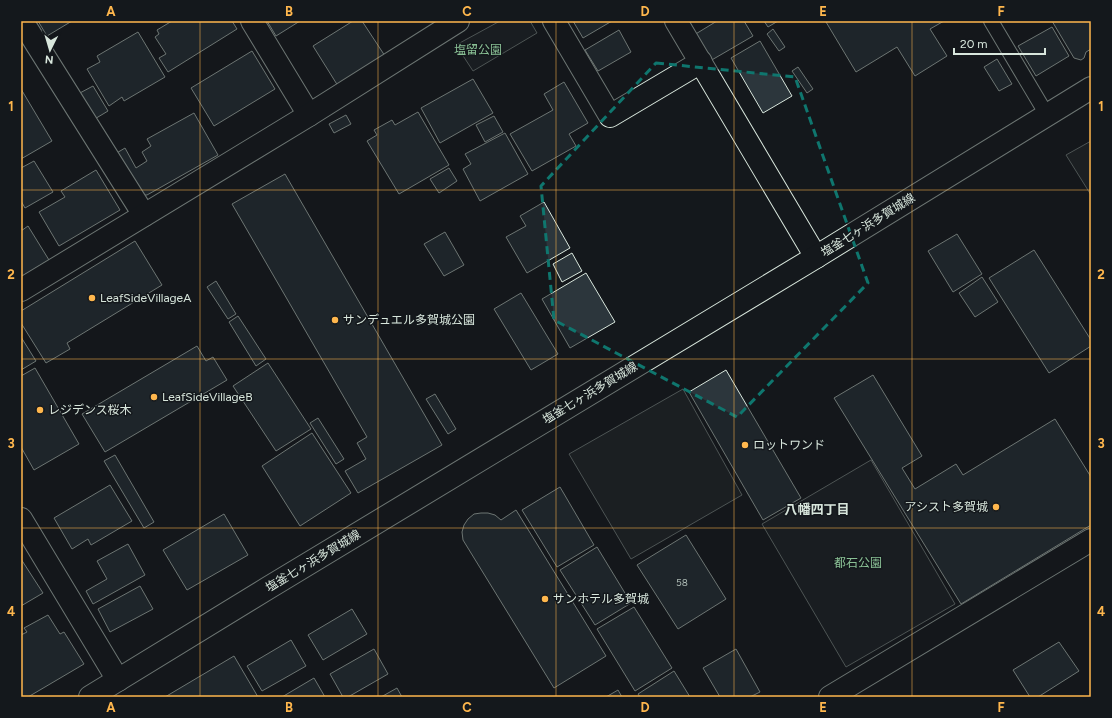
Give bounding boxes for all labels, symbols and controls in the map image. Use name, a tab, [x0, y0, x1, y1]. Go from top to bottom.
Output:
text: A	[106, 4, 116, 19]
text: B	[285, 4, 293, 19]
text: C	[462, 4, 472, 19]
text: D	[640, 4, 650, 19]
text: E	[819, 4, 827, 19]
text: F	[997, 4, 1005, 19]
north arrow	[30, 30, 70, 70]
scale bar	[954, 30, 1045, 56]
text: 20 m	[960, 37, 988, 51]
park label: 塩留公園	[454, 43, 502, 57]
text: N	[44, 53, 54, 66]
text: 1	[8, 99, 14, 114]
text: 1	[1098, 99, 1104, 114]
street label: 塩釜七ヶ浜多賀城線	[818, 190, 918, 260]
text: 2	[7, 267, 15, 282]
text: 2	[1097, 267, 1105, 282]
place label: LeafSideVillageA	[100, 291, 191, 305]
marker: LeafSideVillageA	[87, 293, 97, 303]
place label: サンデュエル多賀城公園	[343, 313, 475, 327]
marker: サンデュエル多賀城公園	[330, 315, 340, 325]
street label: 塩釜七ヶ浜多賀城線	[540, 359, 640, 427]
place label: LeafSideVillageB	[162, 390, 253, 404]
marker: LeafSideVillageB	[149, 392, 159, 402]
place label: レジデンス桜木	[48, 403, 132, 417]
marker: レジデンス桜木	[35, 405, 45, 415]
text: 3	[7, 436, 15, 451]
text: 3	[1097, 436, 1105, 451]
place label: ロットワンド	[753, 438, 825, 452]
marker: ロットワンド	[740, 440, 750, 450]
place label: アシスト多賀城	[904, 500, 988, 514]
district label: 八幡四丁目	[784, 502, 850, 517]
marker: アシスト多賀城	[991, 502, 1001, 512]
street label: 塩釜七ヶ浜多賀城線	[263, 527, 363, 595]
park label: 都石公園	[834, 556, 882, 570]
house number: 58	[676, 576, 688, 589]
place label: サンホテル多賀城	[553, 592, 649, 606]
marker: サンホテル多賀城	[540, 594, 550, 604]
text: 4	[7, 604, 15, 619]
text: 4	[1097, 604, 1105, 619]
text: A	[106, 700, 116, 715]
text: B	[285, 700, 293, 715]
text: C	[462, 700, 472, 715]
text: D	[640, 700, 650, 715]
text: E	[819, 700, 827, 715]
text: F	[997, 700, 1005, 715]

